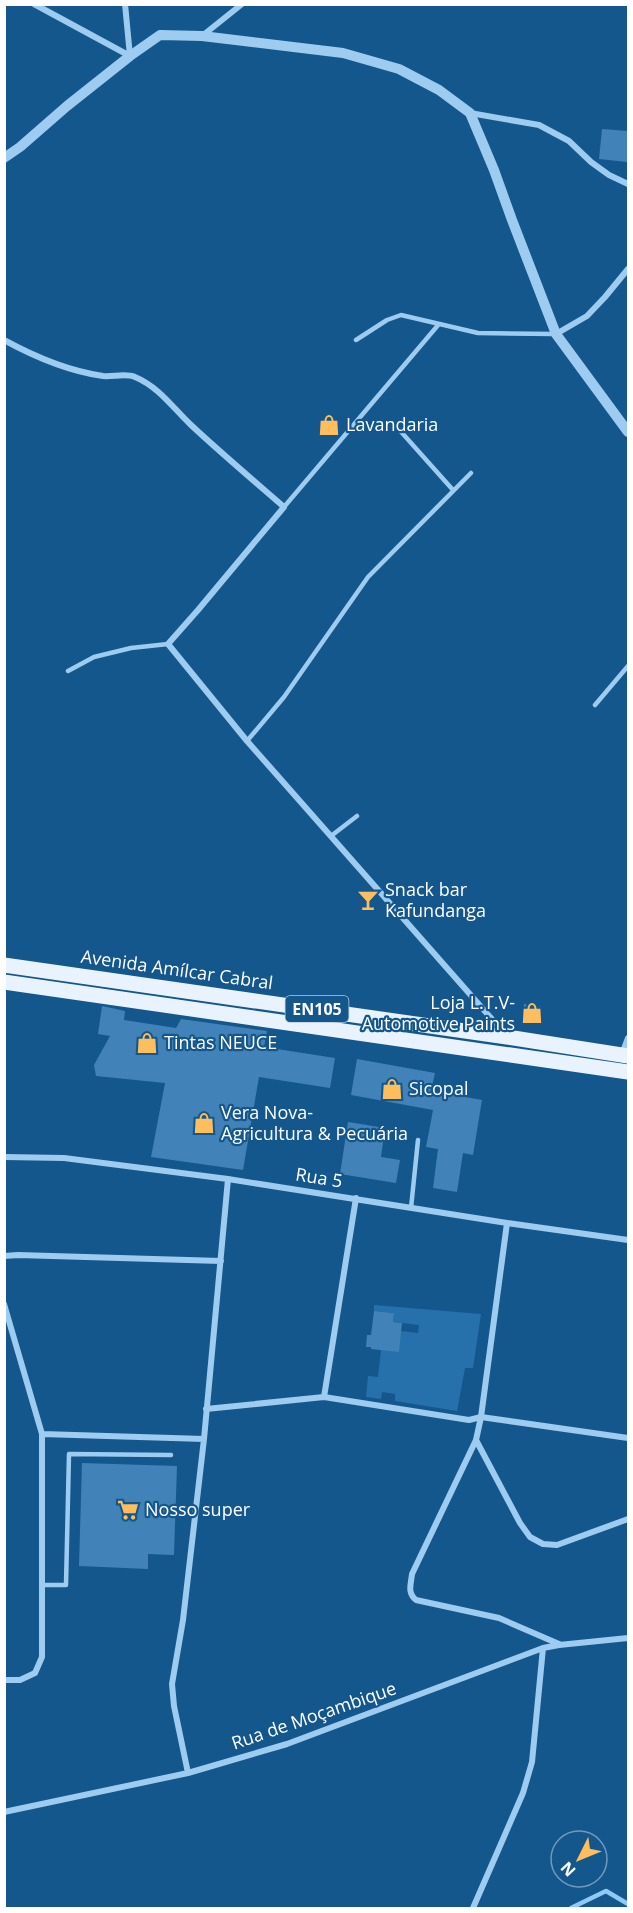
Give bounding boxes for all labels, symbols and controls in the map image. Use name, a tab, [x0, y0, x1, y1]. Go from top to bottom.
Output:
place label: Lavandaria	[346, 412, 438, 436]
shop icon: Lavandaria	[317, 413, 341, 437]
place label: Snack bar Kafundanga	[385, 877, 486, 922]
bar icon: Snack bar Kafundanga	[356, 888, 380, 912]
street label: Avenida Amílcar Cabral	[80, 944, 275, 994]
place label: Loja L.T.V- Automotive Paints	[362, 990, 515, 1035]
road number: EN105	[286, 996, 348, 1022]
shop icon: Loja L.T.V- Automotive Paints	[520, 1001, 544, 1025]
place label: Tintas NEUCE	[164, 1030, 277, 1054]
shop icon: Tintas NEUCE	[135, 1031, 159, 1055]
place label: Sicopal	[409, 1076, 468, 1100]
shop icon: Sicopal	[380, 1077, 404, 1101]
place label: Vera Nova- Agricultura & Pecuária	[221, 1100, 408, 1145]
shop icon: Vera Nova- Agricultura & Pecuária	[192, 1111, 216, 1135]
street label: Rua 5	[294, 1161, 344, 1193]
place label: Nosso super	[145, 1497, 251, 1521]
supermarket icon: Nosso super	[116, 1498, 140, 1522]
street label: Rua de Moçambique	[228, 1676, 399, 1755]
north arrow	[549, 1829, 609, 1889]
text: N	[556, 1857, 581, 1881]

